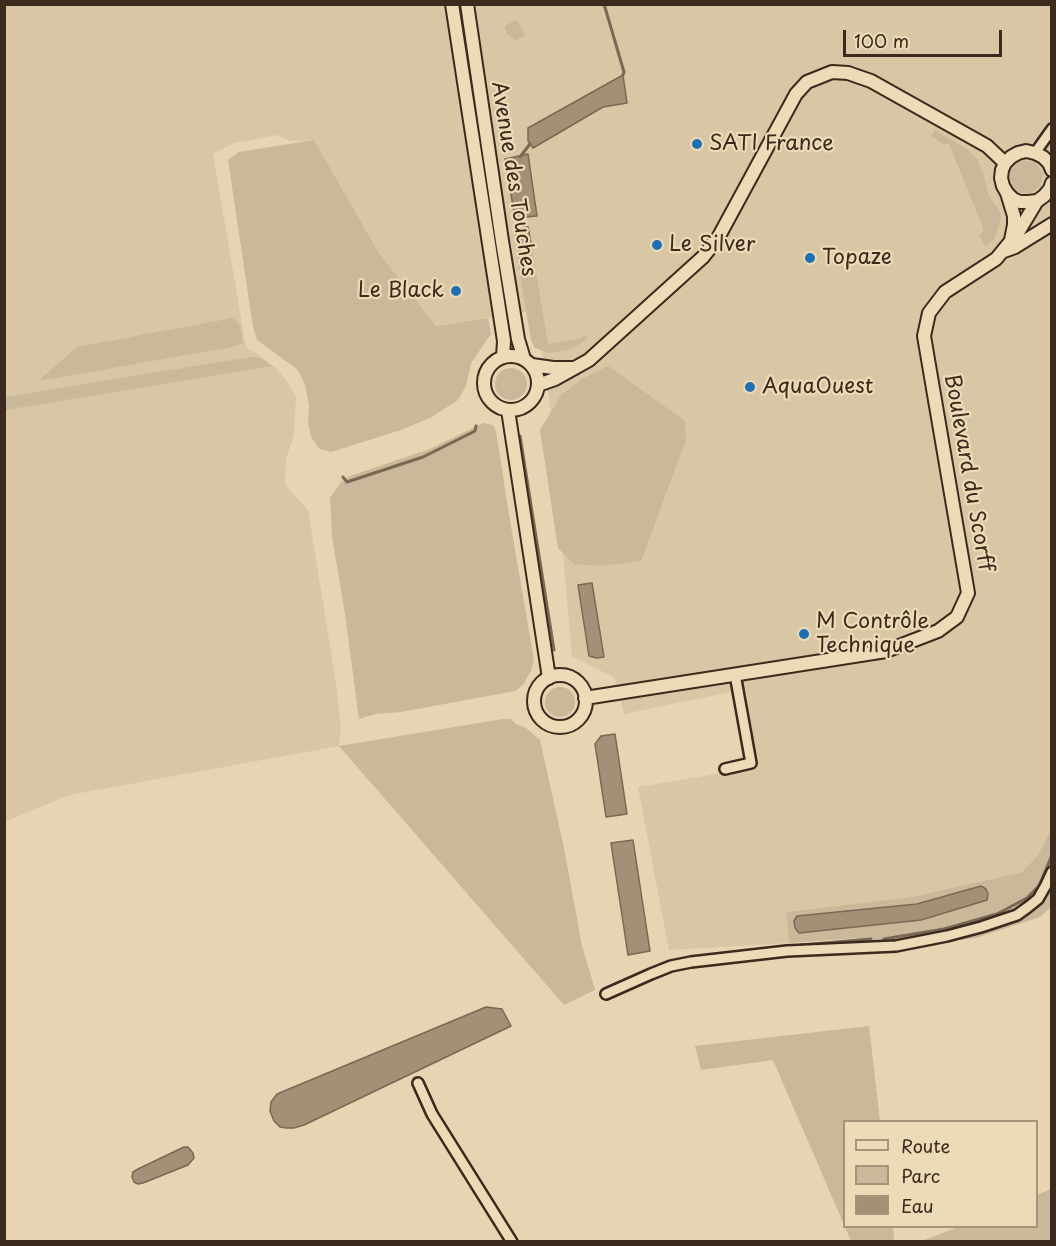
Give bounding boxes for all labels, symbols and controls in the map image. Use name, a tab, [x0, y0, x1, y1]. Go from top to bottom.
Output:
scale bar	[846, 18, 1005, 56]
text: 100 m	[854, 27, 909, 54]
street label: Avenue des Touches	[485, 80, 541, 278]
place label: SATI France	[709, 131, 834, 157]
marker: SATI France	[690, 137, 704, 151]
place label: Le Silver	[669, 232, 755, 258]
marker: Le Silver	[650, 238, 664, 252]
place label: Topaze	[822, 245, 892, 271]
marker: Topaze	[803, 251, 817, 265]
place label: Le Black	[358, 278, 444, 304]
marker: Le Black	[449, 284, 463, 298]
street label: Boulevard du Scorff	[938, 372, 998, 574]
place label: AquaOuest	[762, 374, 873, 400]
marker: AquaOuest	[743, 380, 757, 394]
place label: M Contrôle Technique	[816, 609, 929, 659]
marker: M Contrôle Technique	[797, 627, 811, 641]
legend	[843, 1120, 1038, 1228]
text: Route	[901, 1132, 950, 1159]
text: Parc	[901, 1162, 940, 1189]
text: Eau	[901, 1192, 933, 1219]

